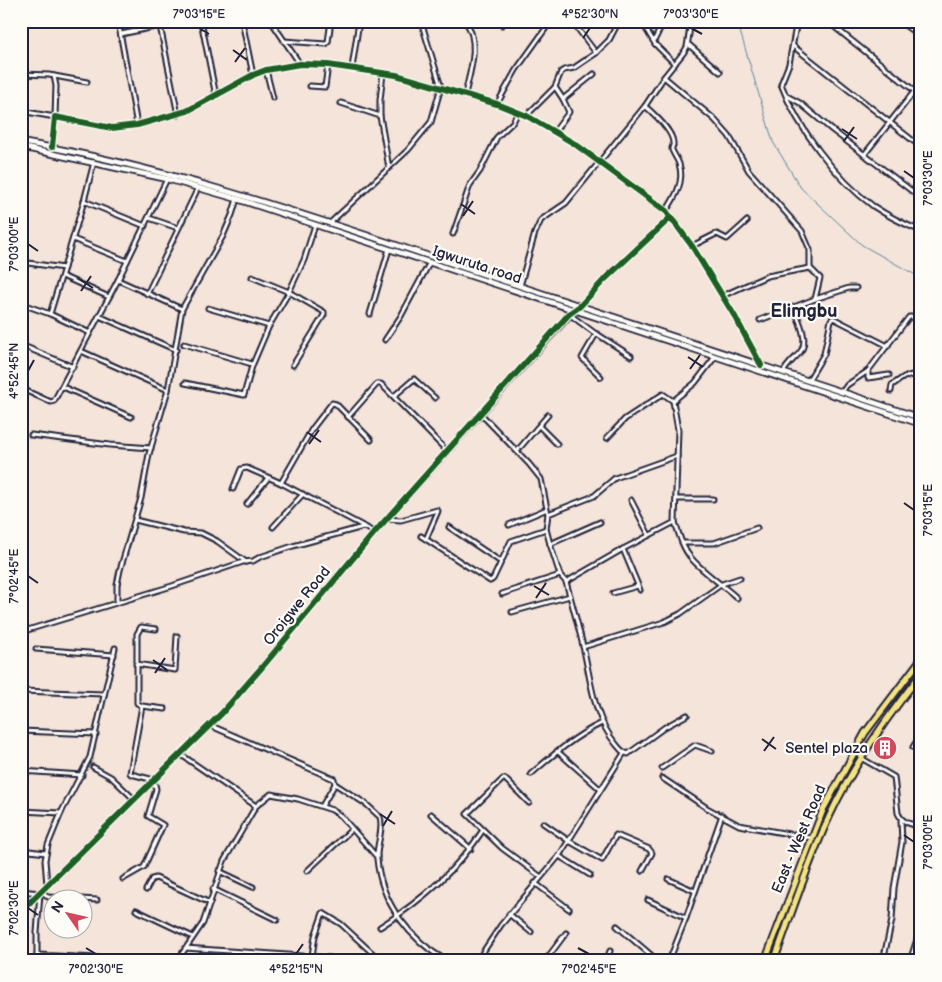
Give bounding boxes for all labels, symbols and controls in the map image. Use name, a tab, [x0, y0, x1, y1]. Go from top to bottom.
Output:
text: 7°03'15"E	[173, 7, 225, 22]
text: 4°52'30"N	[562, 7, 618, 22]
text: 7°03'30"E	[663, 7, 719, 22]
text: 7°03'30"E	[921, 150, 936, 206]
text: 7°03'00"E	[7, 216, 22, 272]
street label: Igwuruta road	[430, 242, 524, 288]
district label: Elimgbu	[771, 301, 837, 322]
text: 4°52'45"N	[7, 343, 22, 399]
text: 7°03'15"E	[921, 484, 936, 536]
text: 7°02'45"E	[7, 549, 22, 603]
street label: Oroigwe Road	[259, 563, 335, 649]
building icon: Sentel plaza	[872, 735, 898, 761]
place label: Sentel plaza	[785, 739, 868, 758]
street label: East - West Road	[768, 782, 830, 896]
text: 7°03'00"E	[921, 814, 936, 870]
text: 7°02'30"E	[7, 880, 22, 936]
north arrow	[42, 890, 92, 940]
text: N	[48, 898, 68, 916]
text: 7°02'30"E	[68, 962, 124, 977]
text: 4°52'15"N	[269, 962, 323, 977]
text: 7°02'45"E	[562, 962, 616, 977]

